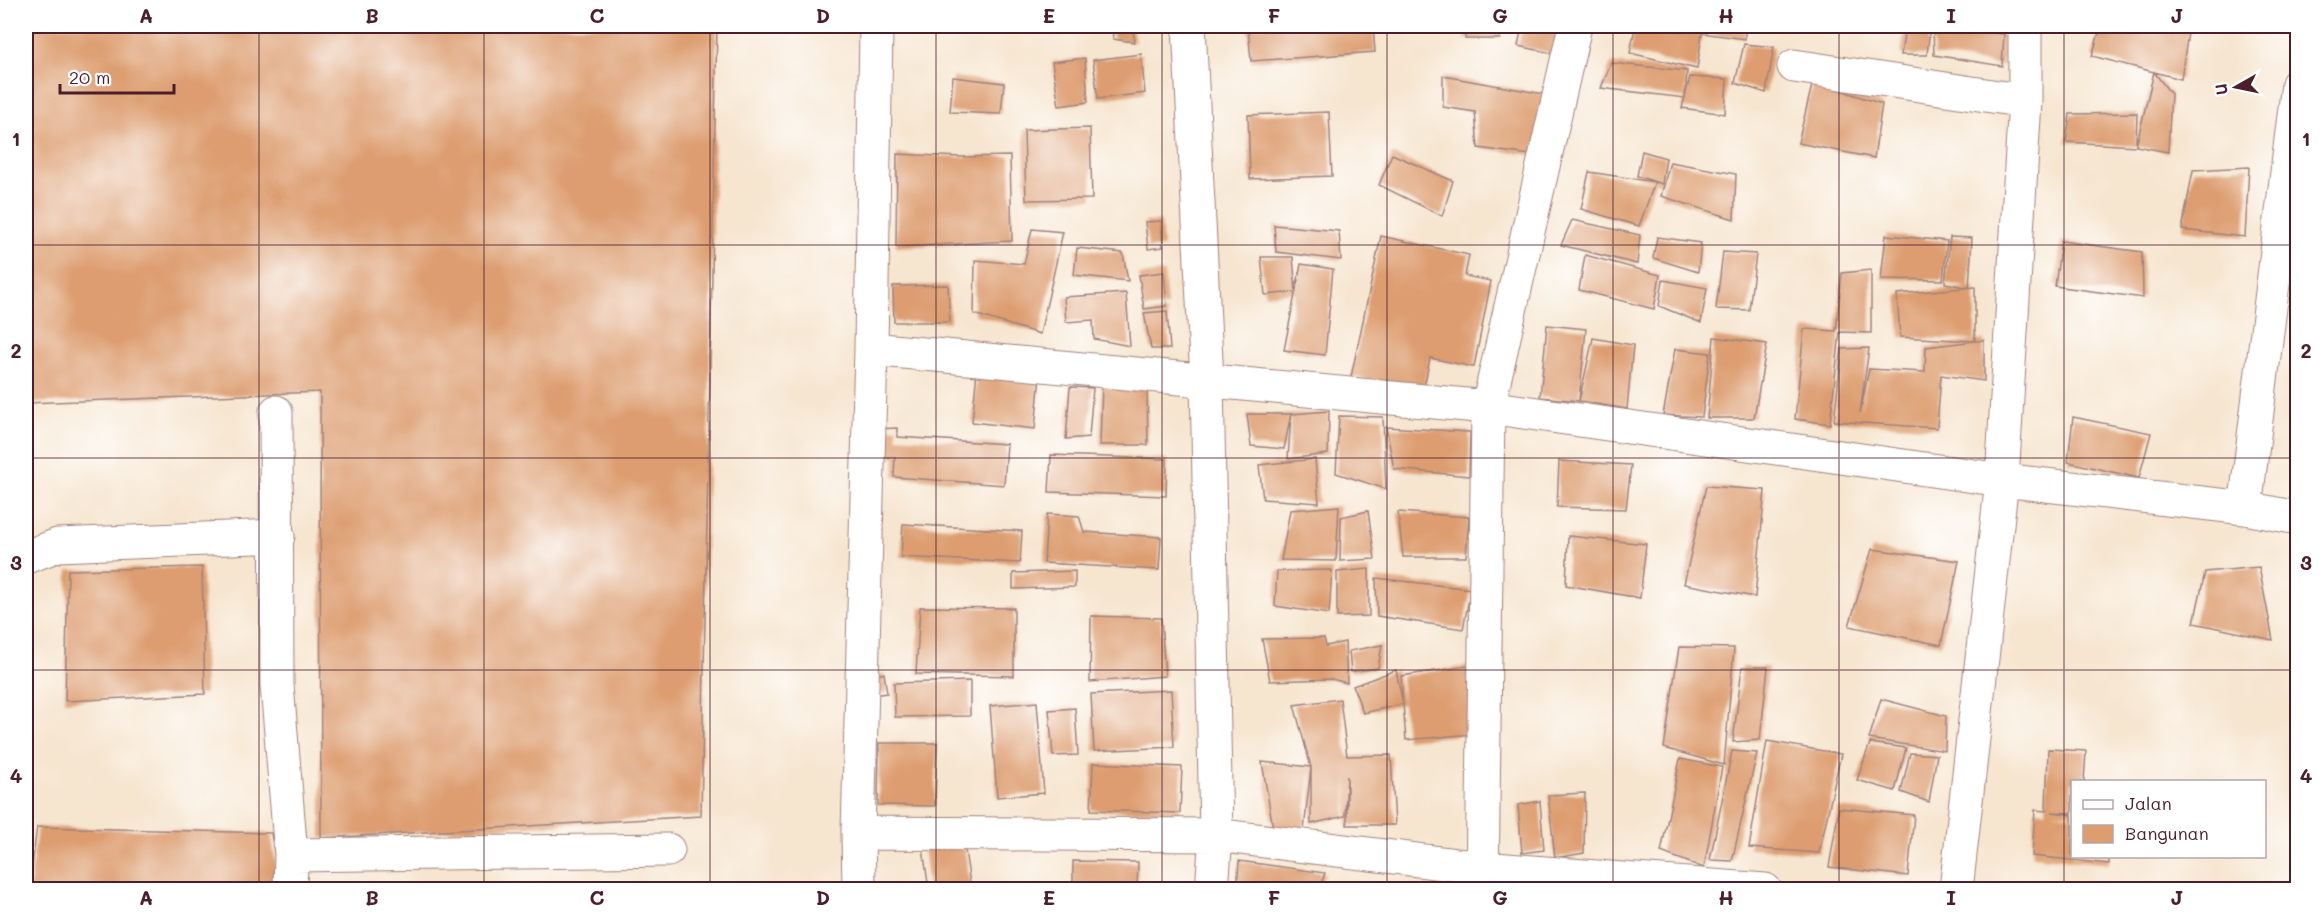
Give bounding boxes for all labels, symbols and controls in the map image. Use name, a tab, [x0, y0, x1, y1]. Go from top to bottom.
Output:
text: A	[139, 2, 153, 28]
text: B	[365, 2, 379, 28]
text: C	[590, 2, 605, 28]
text: D	[816, 2, 830, 28]
text: E	[1043, 2, 1055, 28]
text: F	[1268, 2, 1281, 28]
text: G	[1492, 2, 1508, 28]
text: H	[1718, 2, 1734, 28]
text: I	[1946, 2, 1956, 28]
text: J	[2170, 2, 2184, 28]
scale bar	[60, 57, 174, 95]
north arrow	[2206, 57, 2266, 117]
text: 20 m	[69, 65, 110, 89]
text: U	[2209, 82, 2232, 97]
text: 1	[12, 125, 20, 151]
text: 1	[2302, 125, 2310, 151]
text: 2	[10, 337, 22, 363]
text: 2	[2300, 337, 2312, 363]
text: 3	[10, 549, 22, 575]
text: 3	[2300, 549, 2312, 575]
text: 4	[10, 762, 23, 788]
text: 4	[2300, 762, 2313, 788]
legend	[2071, 780, 2266, 858]
text: Jalan	[2125, 791, 2172, 815]
text: Bangunan	[2125, 821, 2209, 845]
text: A	[139, 884, 153, 910]
text: B	[365, 884, 379, 910]
text: C	[590, 884, 605, 910]
text: D	[816, 884, 830, 910]
text: E	[1043, 884, 1055, 910]
text: F	[1268, 884, 1281, 910]
text: G	[1492, 884, 1508, 910]
text: H	[1718, 884, 1734, 910]
text: I	[1946, 884, 1956, 910]
text: J	[2170, 884, 2184, 910]

